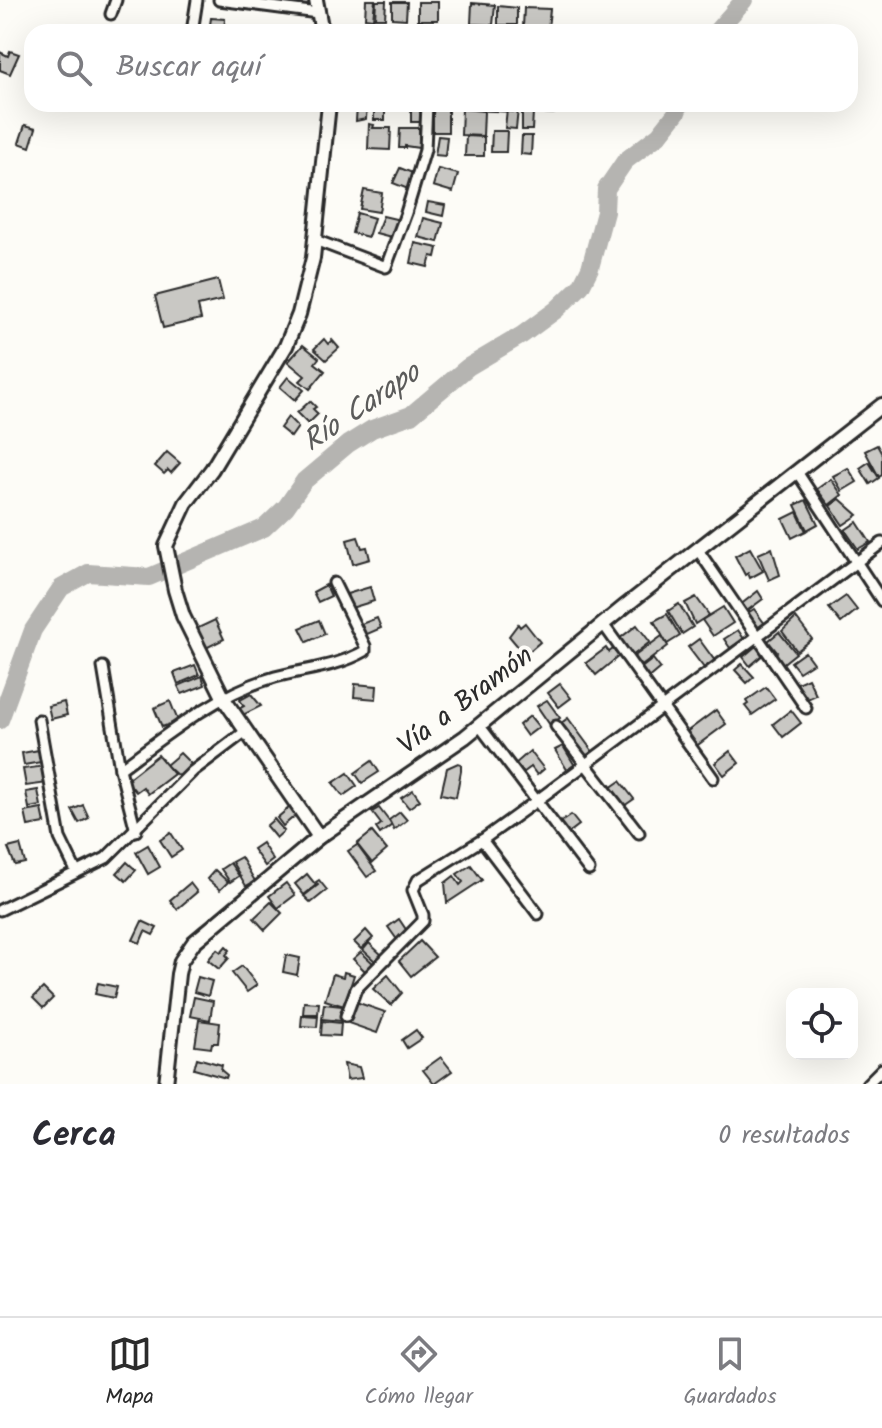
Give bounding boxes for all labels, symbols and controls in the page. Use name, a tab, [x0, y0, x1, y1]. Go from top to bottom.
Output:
search box	[24, 24, 858, 112]
text: Buscar aquí	[116, 44, 262, 92]
icon: search	[52, 46, 96, 90]
water label: Río Carapo	[293, 349, 433, 465]
street label: Vía a Bramón	[388, 635, 544, 767]
map controls	[786, 988, 858, 1060]
button: locate	[786, 988, 858, 1060]
text: Cerca	[32, 1109, 116, 1163]
text: 0 resultados	[718, 1115, 850, 1157]
tab: Mapa	[105, 1332, 154, 1415]
tab: Cómo llegar	[365, 1332, 473, 1415]
tab: Guardados	[683, 1332, 777, 1415]

